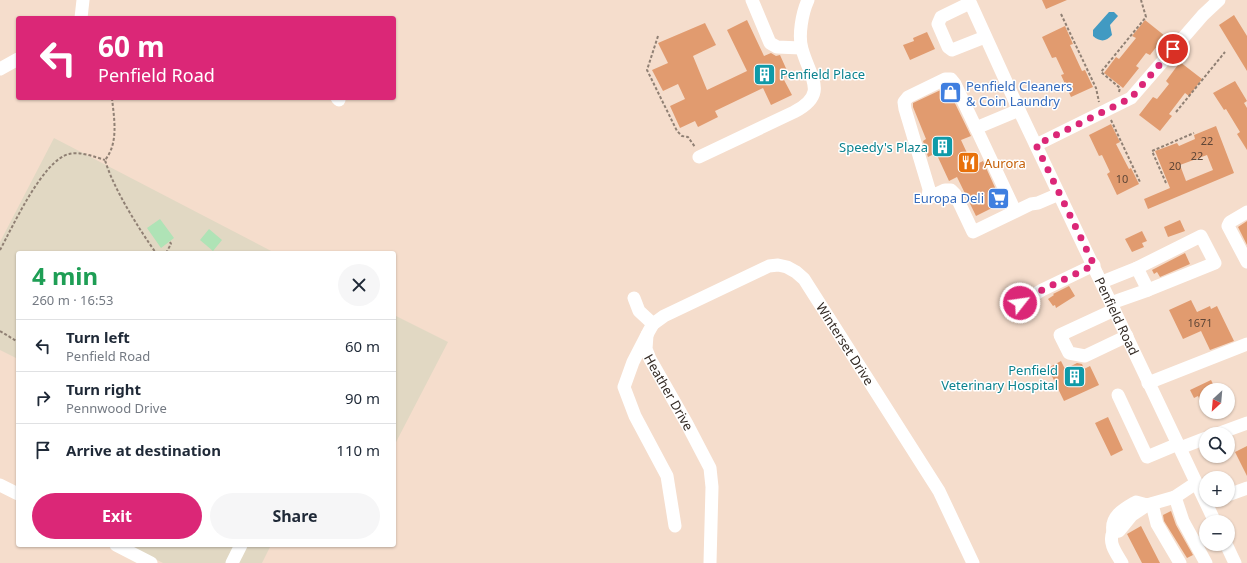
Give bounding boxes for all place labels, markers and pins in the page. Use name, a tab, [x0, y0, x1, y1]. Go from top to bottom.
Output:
pin	[1156, 32, 1190, 66]
building icon: Penfield Place	[751, 61, 777, 87]
place label: Penfield Place	[780, 65, 865, 83]
place label: Penfield Cleaners & Coin Laundry	[966, 77, 1072, 110]
shop icon: Penfield Cleaners & Coin Laundry	[938, 80, 964, 106]
building icon: Speedy's Plaza	[930, 134, 956, 160]
place label: Speedy's Plaza	[839, 138, 928, 156]
restaurant icon: Aurora	[956, 150, 982, 176]
place label: Aurora	[984, 154, 1026, 172]
supermarket icon: Europa Deli	[986, 185, 1012, 211]
place label: Europa Deli	[914, 189, 984, 207]
place label: Penfield Veterinary Hospital	[941, 361, 1058, 394]
building icon: Penfield Veterinary Hospital	[1061, 364, 1087, 390]

